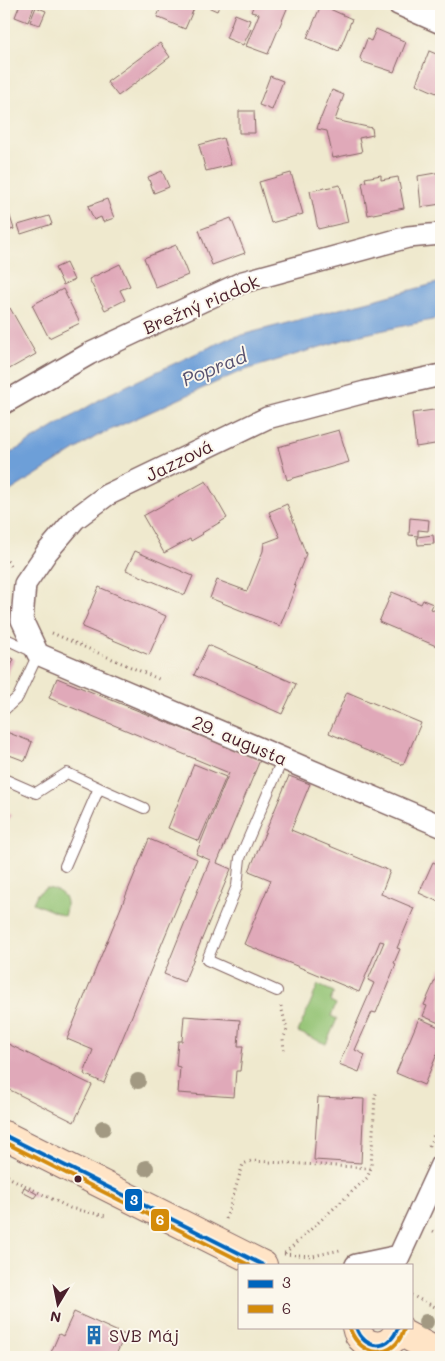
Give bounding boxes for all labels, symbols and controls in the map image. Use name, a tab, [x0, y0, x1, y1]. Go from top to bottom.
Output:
street label: Brežný riadok	[139, 269, 263, 339]
water label: Poprad	[178, 342, 251, 391]
street label: Jazzová	[141, 433, 217, 487]
street label: 29. augusta	[189, 709, 291, 771]
unlabelled marker	[73, 1174, 83, 1184]
line badge: 3	[124, 1188, 143, 1212]
text: 3	[130, 1190, 138, 1209]
line badge: 6	[150, 1208, 170, 1232]
text: 6	[156, 1210, 164, 1229]
legend	[238, 1264, 412, 1328]
text: 3	[282, 1272, 291, 1292]
north arrow	[32, 1278, 82, 1328]
text: 6	[282, 1298, 291, 1318]
text: N	[49, 1307, 63, 1328]
place label: SVB Máj	[109, 1323, 179, 1347]
building icon: SVB Máj	[83, 1324, 105, 1346]

